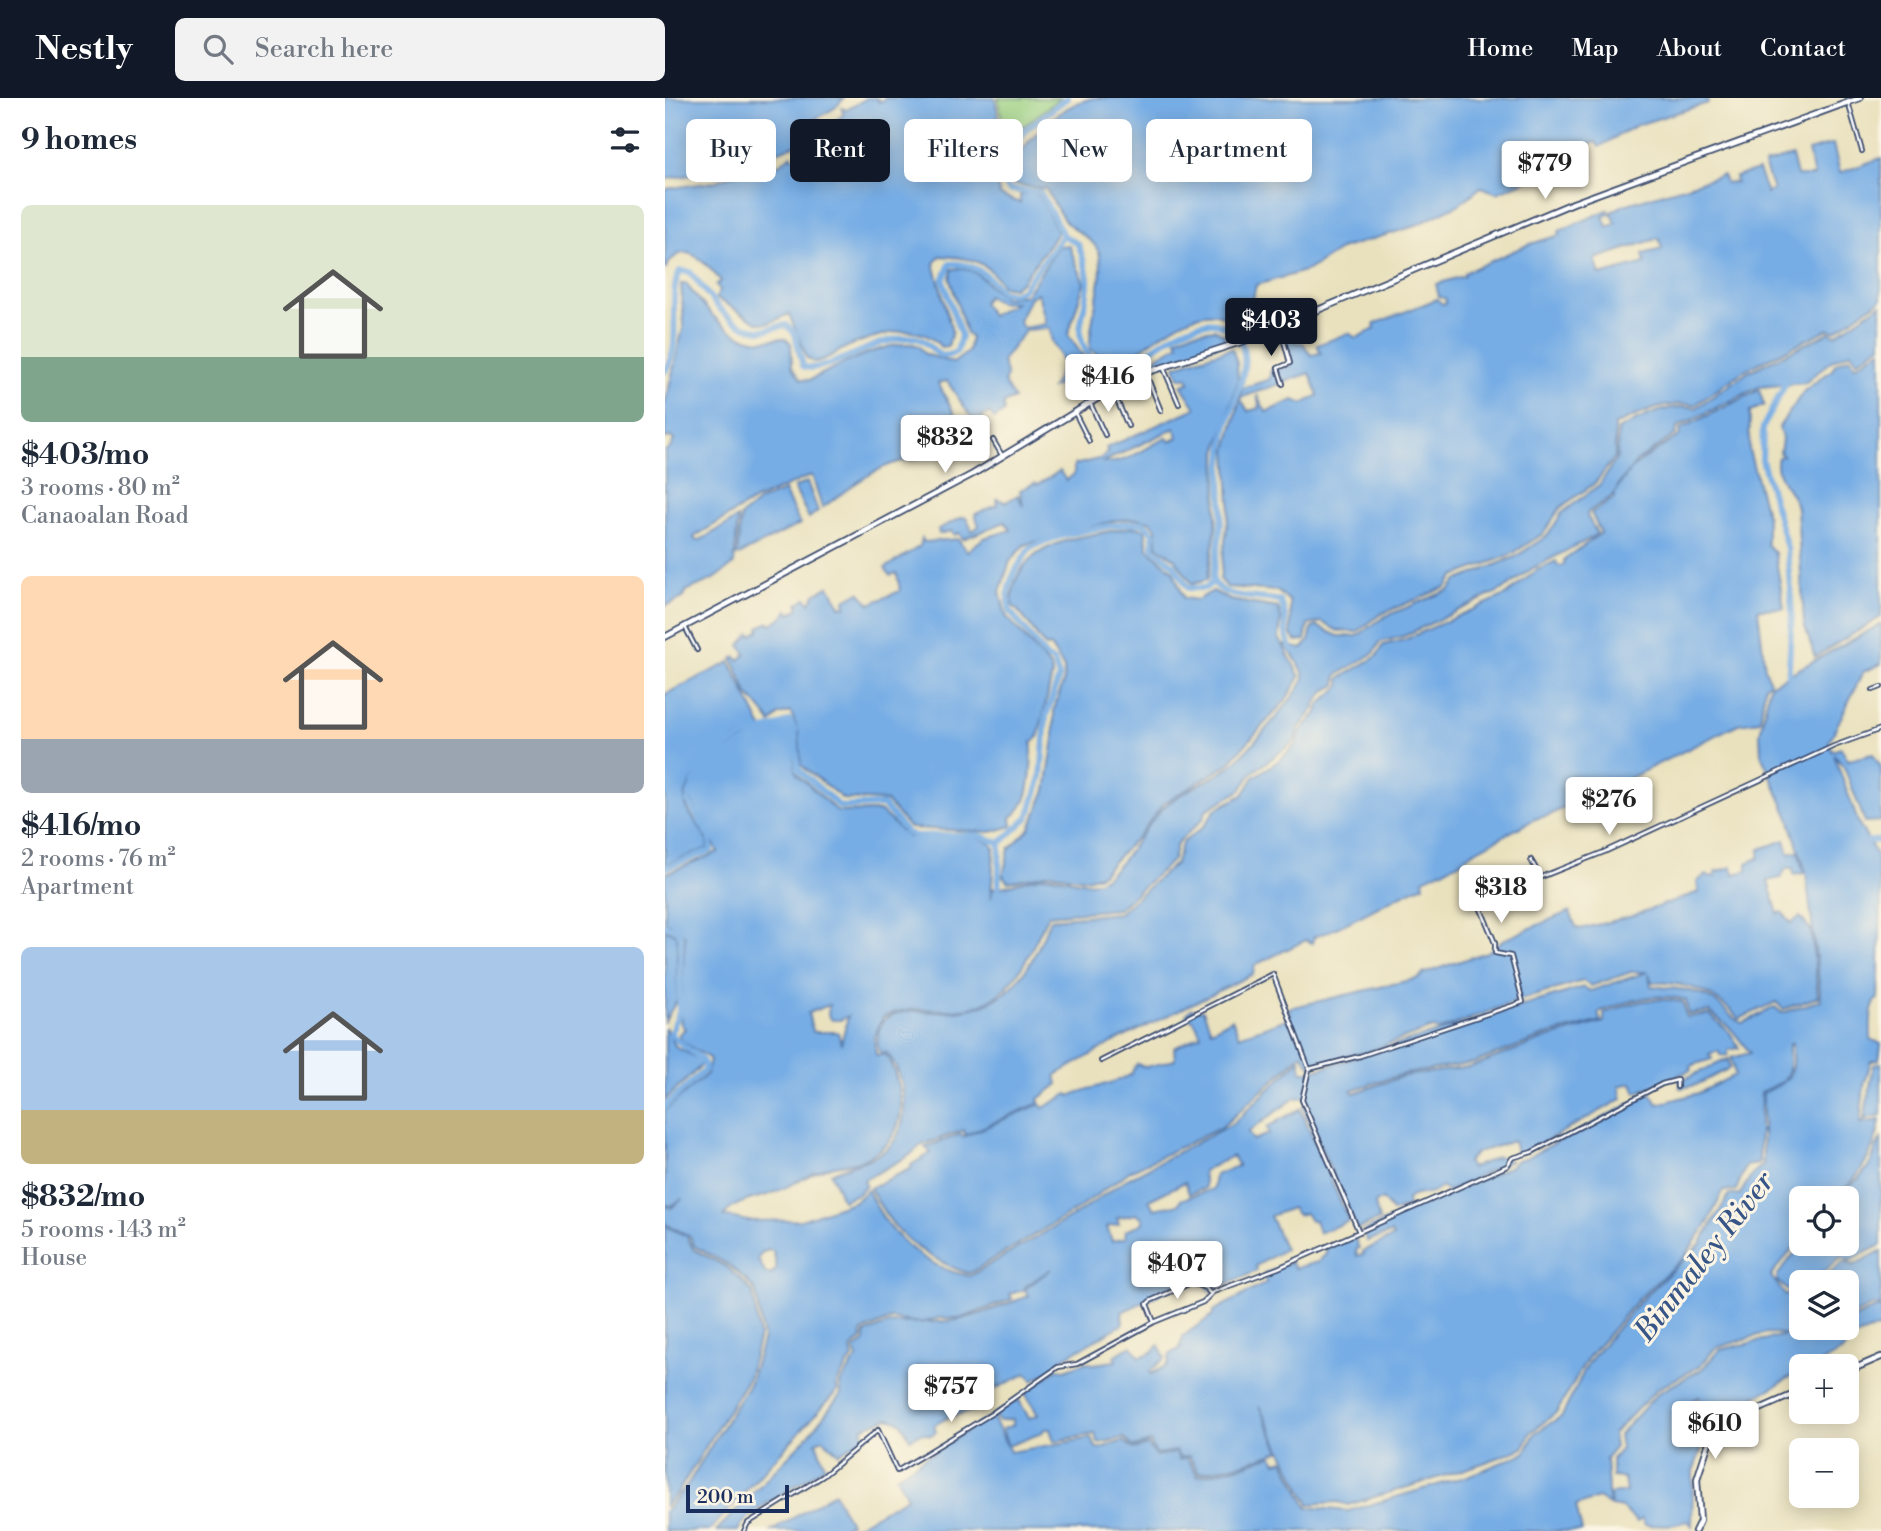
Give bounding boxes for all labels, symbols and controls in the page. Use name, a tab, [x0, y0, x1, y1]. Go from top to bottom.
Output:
search box	[175, 18, 665, 81]
text: Nestly	[35, 29, 133, 70]
icon: search	[199, 30, 237, 68]
text: Search here	[255, 33, 393, 65]
text: Home	[1468, 34, 1533, 64]
text: Map	[1571, 34, 1619, 64]
text: About	[1657, 34, 1722, 64]
text: Contact	[1760, 34, 1846, 64]
chip: Buy	[686, 119, 776, 182]
chip: Rent	[790, 119, 890, 182]
chip: Filters	[904, 119, 1023, 182]
chip: New	[1037, 119, 1132, 182]
chip: Apartment	[1146, 119, 1312, 182]
text: 9 homes	[21, 121, 137, 159]
icon: filters	[606, 121, 644, 159]
pin: $779	[1504, 141, 1586, 201]
text: $779	[1518, 150, 1572, 178]
icon: home	[270, 251, 396, 377]
pin: $403	[1230, 299, 1312, 358]
text: $403	[1241, 307, 1301, 335]
pin: $416	[1067, 354, 1149, 414]
text: $416	[1081, 363, 1135, 391]
pin: $832	[904, 416, 986, 475]
text: $832	[917, 424, 973, 452]
text: $403/mo	[21, 436, 149, 474]
text: 3 rooms · 80 m²	[21, 474, 180, 502]
text: Canaoalan Road	[21, 502, 189, 530]
icon: home	[270, 622, 396, 748]
pin: $276	[1568, 778, 1650, 837]
text: $276	[1582, 786, 1636, 814]
text: $416/mo	[21, 807, 141, 845]
text: 2 rooms · 76 m²	[21, 845, 176, 873]
pin: $318	[1460, 866, 1542, 925]
text: Apartment	[21, 873, 134, 901]
text: $318	[1475, 874, 1527, 902]
icon: home	[270, 993, 396, 1119]
water label: Binmaley River	[1626, 1163, 1784, 1350]
text: $832/mo	[21, 1178, 145, 1216]
map controls	[1789, 1186, 1859, 1508]
button: locate	[1789, 1186, 1859, 1256]
text: 5 rooms · 143 m²	[21, 1216, 186, 1244]
pin: $407	[1136, 1242, 1218, 1301]
text: House	[21, 1244, 87, 1272]
text: $407	[1147, 1250, 1207, 1278]
button: layers	[1789, 1270, 1859, 1340]
button: +	[1789, 1354, 1859, 1424]
pin: $757	[910, 1364, 992, 1424]
text: $757	[924, 1373, 978, 1401]
pin: $610	[1674, 1402, 1756, 1461]
text: $610	[1688, 1410, 1742, 1438]
button: −	[1789, 1438, 1859, 1508]
scale bar	[686, 1482, 789, 1514]
text: 200 m	[697, 1485, 754, 1509]

